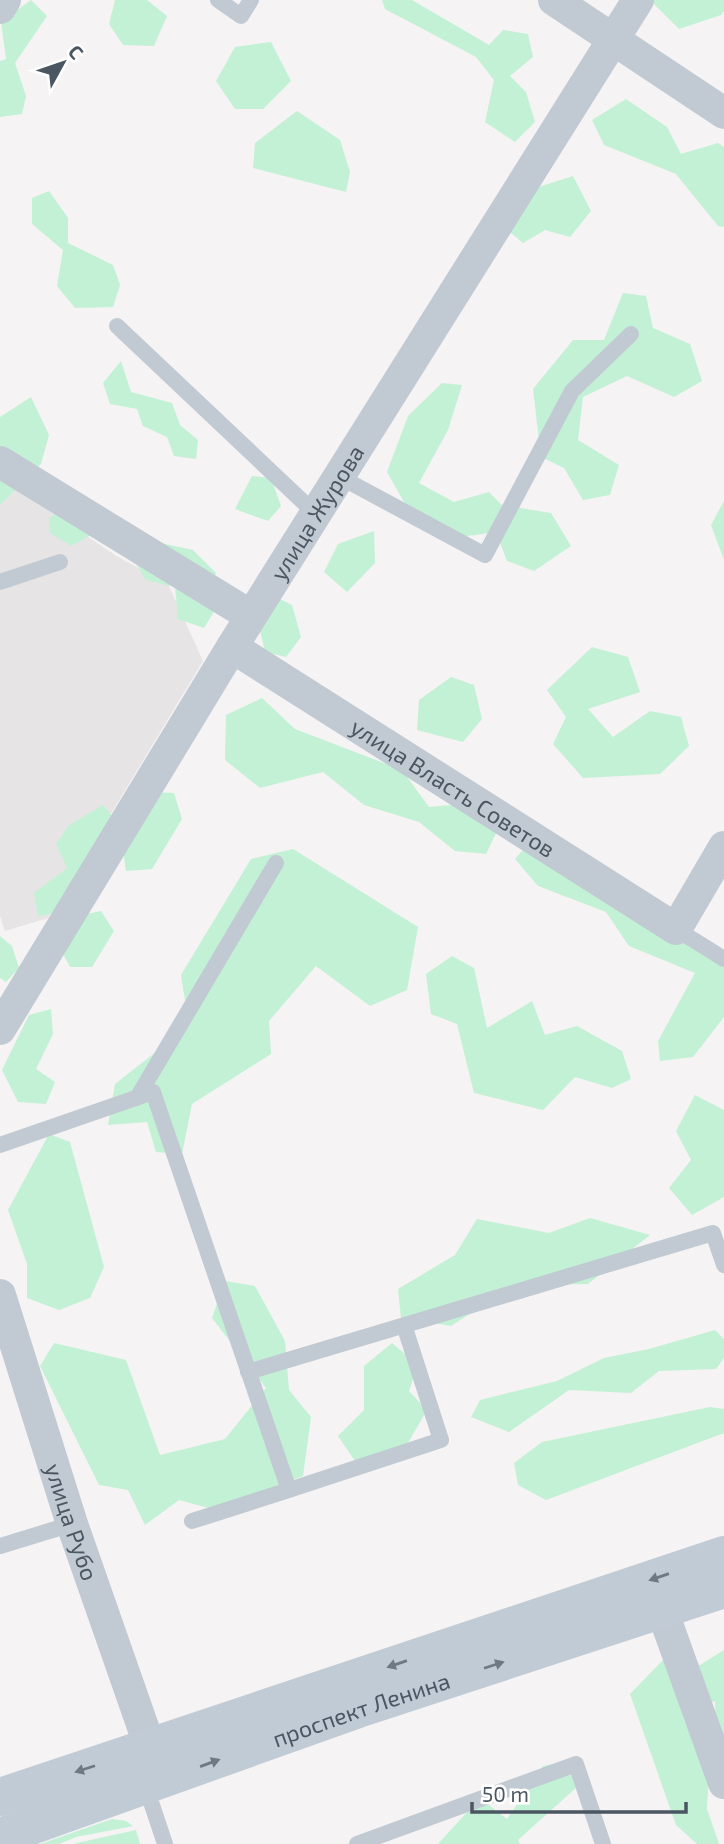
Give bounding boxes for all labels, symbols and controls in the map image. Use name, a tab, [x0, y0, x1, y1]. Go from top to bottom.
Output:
north arrow	[28, 28, 98, 98]
text: С	[64, 40, 89, 63]
street label: улица Журова	[264, 439, 369, 586]
street label: улица Власть Советов	[345, 712, 561, 863]
street label: улица Рубо	[39, 1460, 105, 1584]
one-way arrow	[649, 1572, 670, 1582]
one-way arrow	[484, 1659, 505, 1669]
one-way arrow	[387, 1660, 408, 1670]
street label: проспект Ленина	[268, 1666, 453, 1753]
one-way arrow	[200, 1758, 221, 1769]
one-way arrow	[75, 1764, 96, 1775]
scale bar	[472, 1770, 686, 1814]
text: 50 m	[482, 1781, 529, 1806]

